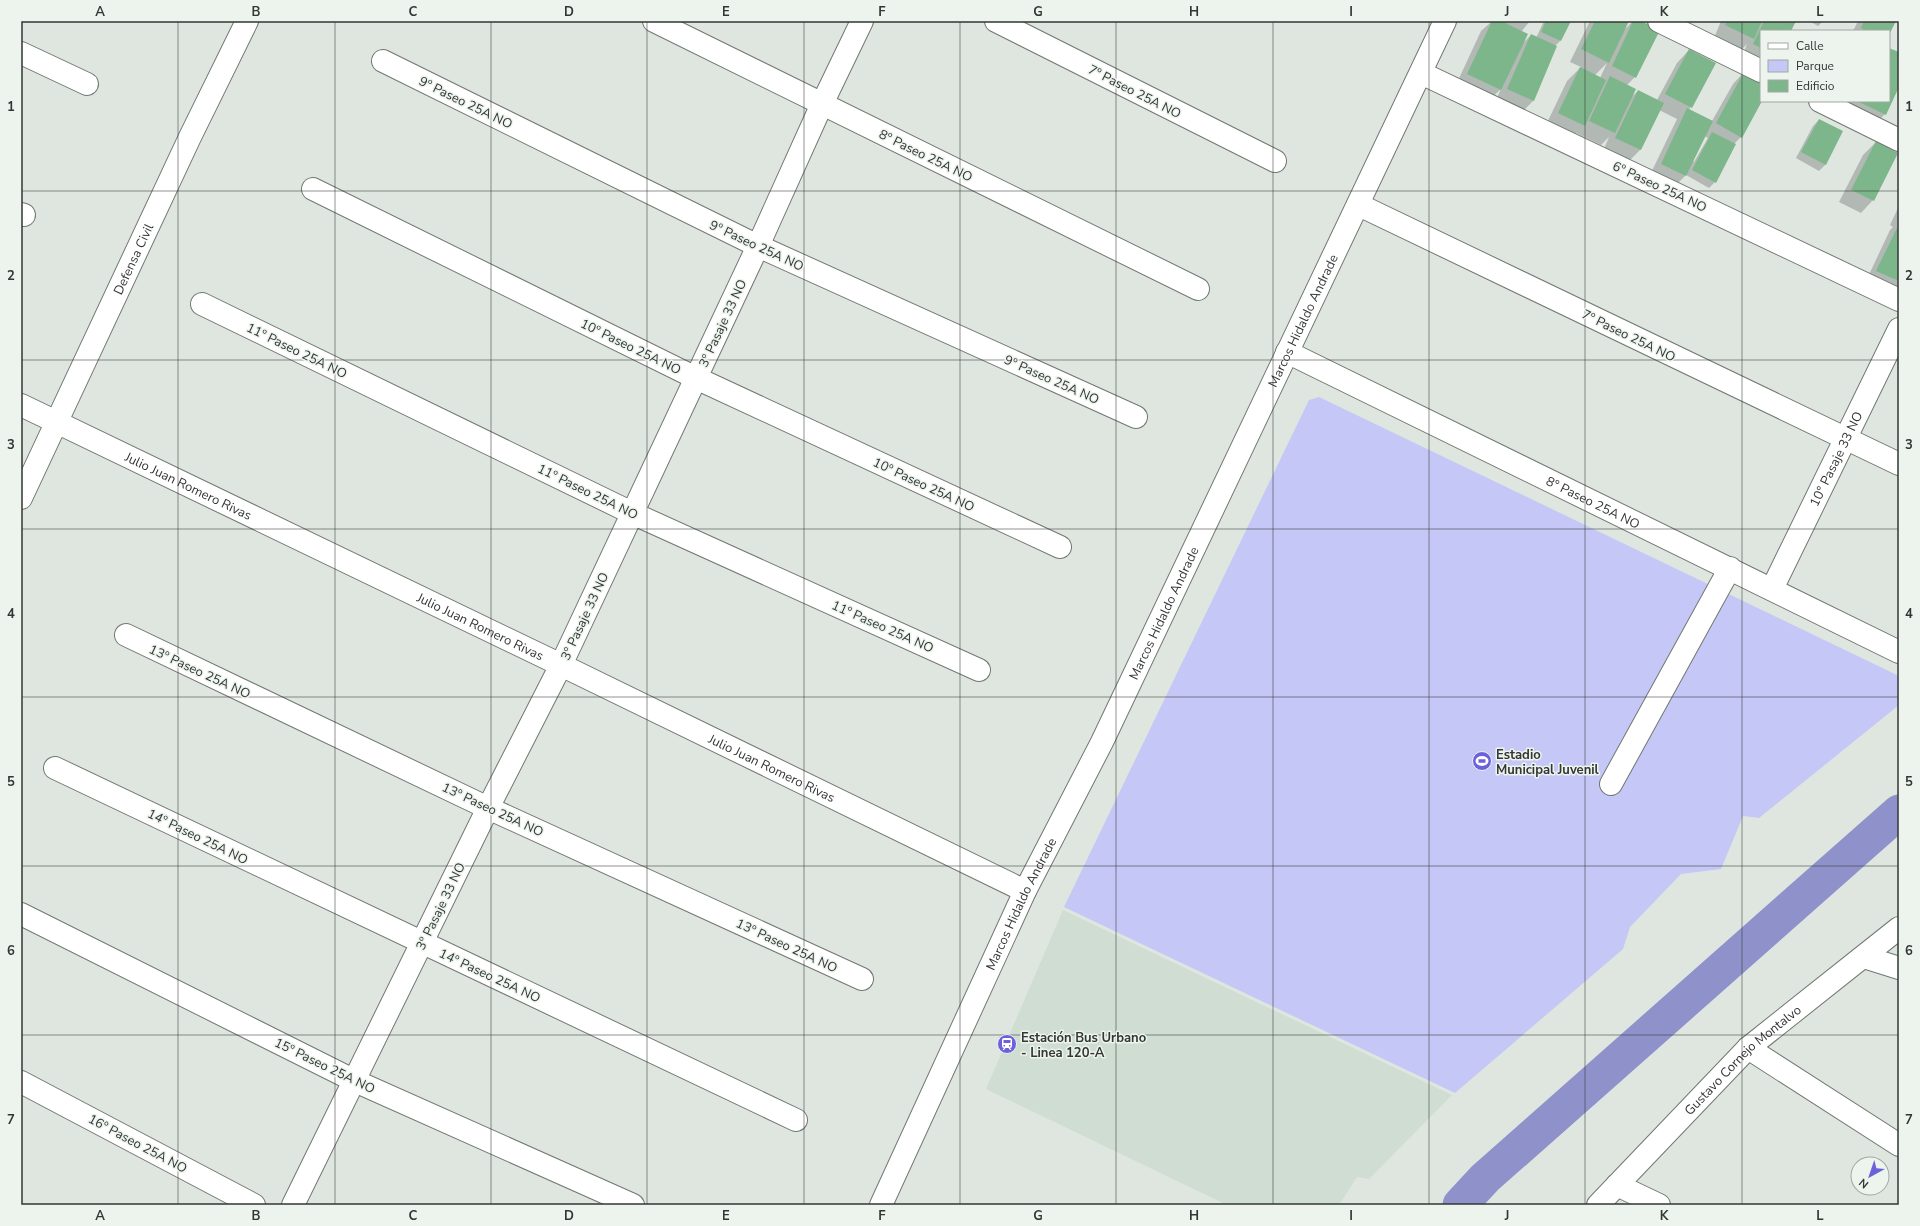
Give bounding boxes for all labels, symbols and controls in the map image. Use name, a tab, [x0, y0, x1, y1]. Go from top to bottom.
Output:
text: A	[95, 3, 105, 21]
text: B	[252, 3, 261, 21]
text: C	[409, 3, 418, 21]
text: D	[564, 3, 574, 21]
text: E	[722, 3, 730, 21]
text: F	[878, 3, 886, 21]
text: G	[1033, 3, 1043, 21]
text: H	[1189, 3, 1199, 21]
text: I	[1349, 3, 1353, 21]
text: J	[1504, 3, 1509, 21]
text: K	[1660, 3, 1669, 21]
text: L	[1816, 3, 1824, 21]
legend	[1760, 30, 1890, 102]
text: Calle	[1796, 38, 1824, 54]
text: Parque	[1796, 58, 1834, 74]
street label: 7º Paseo 25A NO	[1085, 61, 1184, 123]
street label: 9º Paseo 25A NO	[416, 72, 515, 133]
text: Edificio	[1796, 78, 1835, 94]
text: 1	[7, 98, 15, 116]
text: 1	[1905, 98, 1913, 116]
street label: 8º Paseo 25A NO	[876, 125, 975, 186]
street label: 6º Paseo 25A NO	[1610, 157, 1710, 217]
street label: 9º Paseo 25A NO	[707, 216, 807, 276]
street label: Defensa Civil	[109, 221, 158, 298]
street label: Marcos Hidaldo Andrade	[1264, 251, 1343, 390]
text: 2	[7, 267, 15, 285]
text: 2	[1905, 267, 1913, 285]
street label: 3º Pasaje 33 NO	[695, 276, 751, 370]
street label: 7º Paseo 25A NO	[1579, 305, 1678, 366]
street label: 10º Paseo 25A NO	[577, 315, 684, 379]
street label: 11º Paseo 25A NO	[243, 319, 350, 383]
street label: 9º Paseo 25A NO	[1001, 351, 1102, 409]
street label: 10° Pasaje 33 NO	[1806, 409, 1867, 510]
text: 3	[7, 436, 15, 454]
text: 3	[1905, 436, 1913, 454]
street label: Julio Juan Romero Rivas	[121, 448, 255, 525]
street label: 10º Paseo 25A NO	[870, 454, 977, 516]
street label: 11º Paseo 25A NO	[534, 460, 641, 524]
street label: 8° Paseo 25A NO	[1543, 472, 1643, 534]
street label: Marcos Hidaldo Andrade	[1125, 544, 1204, 683]
street label: 3º Pasaje 33 NO	[557, 569, 613, 663]
street label: Julio Juan Romero Rivas	[413, 589, 546, 665]
street label: 11º Paseo 25A NO	[829, 596, 936, 657]
text: 4	[7, 605, 15, 623]
text: 4	[1905, 605, 1913, 623]
street label: 13º Paseo 25A NO	[146, 641, 253, 703]
street label: Julio Juan Romero Rivas	[704, 730, 838, 807]
place label: Estadio Municipal Juvenil	[1496, 746, 1600, 779]
sports icon: Estadio Municipal Juvenil	[1471, 750, 1493, 772]
text: 5	[7, 773, 15, 791]
text: 5	[1905, 773, 1913, 791]
street label: 13º Paseo 25A NO	[439, 779, 546, 841]
street label: 14º Paseo 25A NO	[144, 805, 251, 869]
street label: Marcos Hidaldo Andrade	[982, 835, 1061, 973]
street label: 3º Pasaje 33 NO	[412, 860, 470, 953]
street label: 13º Paseo 25A NO	[733, 915, 840, 977]
text: 6	[7, 942, 15, 960]
text: 6	[1905, 942, 1913, 960]
street label: 14º Paseo 25A NO	[436, 945, 543, 1007]
street label: Gustavo Cornejo Montalvo	[1680, 1001, 1805, 1120]
place label: Estación Bus Urbano - Linea 120-A	[1021, 1029, 1146, 1062]
station icon: Estación Bus Urbano - Linea 120-A	[996, 1033, 1018, 1055]
street label: 15º Paseo 25A NO	[271, 1034, 378, 1098]
street label: 16º Paseo 25A NO	[85, 1110, 190, 1178]
text: 7	[7, 1111, 15, 1129]
text: 7	[1905, 1111, 1913, 1129]
north arrow	[1850, 1156, 1890, 1196]
text: N	[1856, 1175, 1872, 1192]
text: A	[95, 1207, 105, 1225]
text: B	[252, 1207, 261, 1225]
text: C	[409, 1207, 418, 1225]
text: D	[564, 1207, 574, 1225]
text: E	[722, 1207, 730, 1225]
text: F	[878, 1207, 886, 1225]
text: G	[1033, 1207, 1043, 1225]
text: H	[1189, 1207, 1199, 1225]
text: I	[1349, 1207, 1353, 1225]
text: J	[1504, 1207, 1509, 1225]
text: K	[1660, 1207, 1669, 1225]
text: L	[1816, 1207, 1824, 1225]

